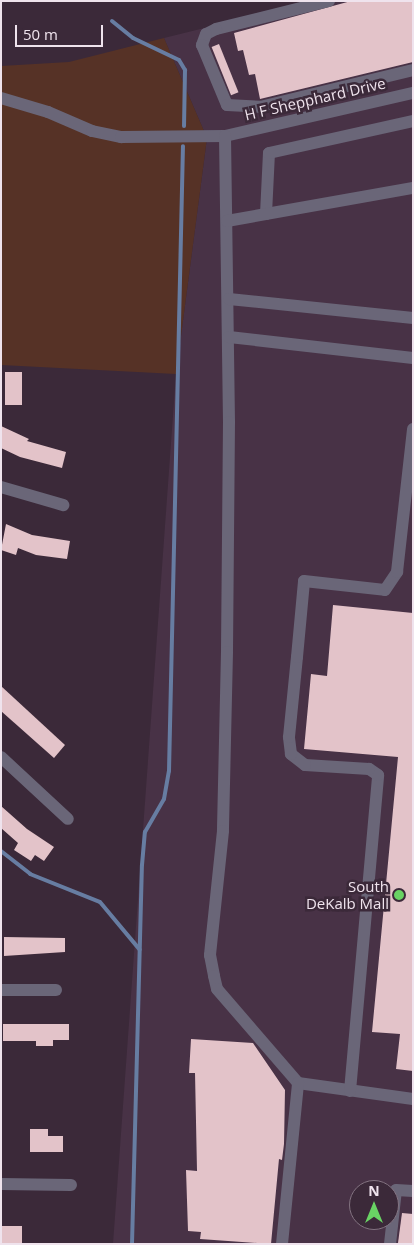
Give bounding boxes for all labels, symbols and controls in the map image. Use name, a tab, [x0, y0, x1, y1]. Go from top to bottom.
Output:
scale bar	[18, 15, 105, 47]
text: 50 m	[23, 24, 58, 44]
street label: H F Shepphard Drive	[243, 74, 387, 124]
place label: South DeKalb Mall	[306, 877, 389, 912]
marker: South DeKalb Mall	[393, 889, 405, 901]
north arrow	[349, 1180, 399, 1230]
text: N	[368, 1181, 380, 1200]

